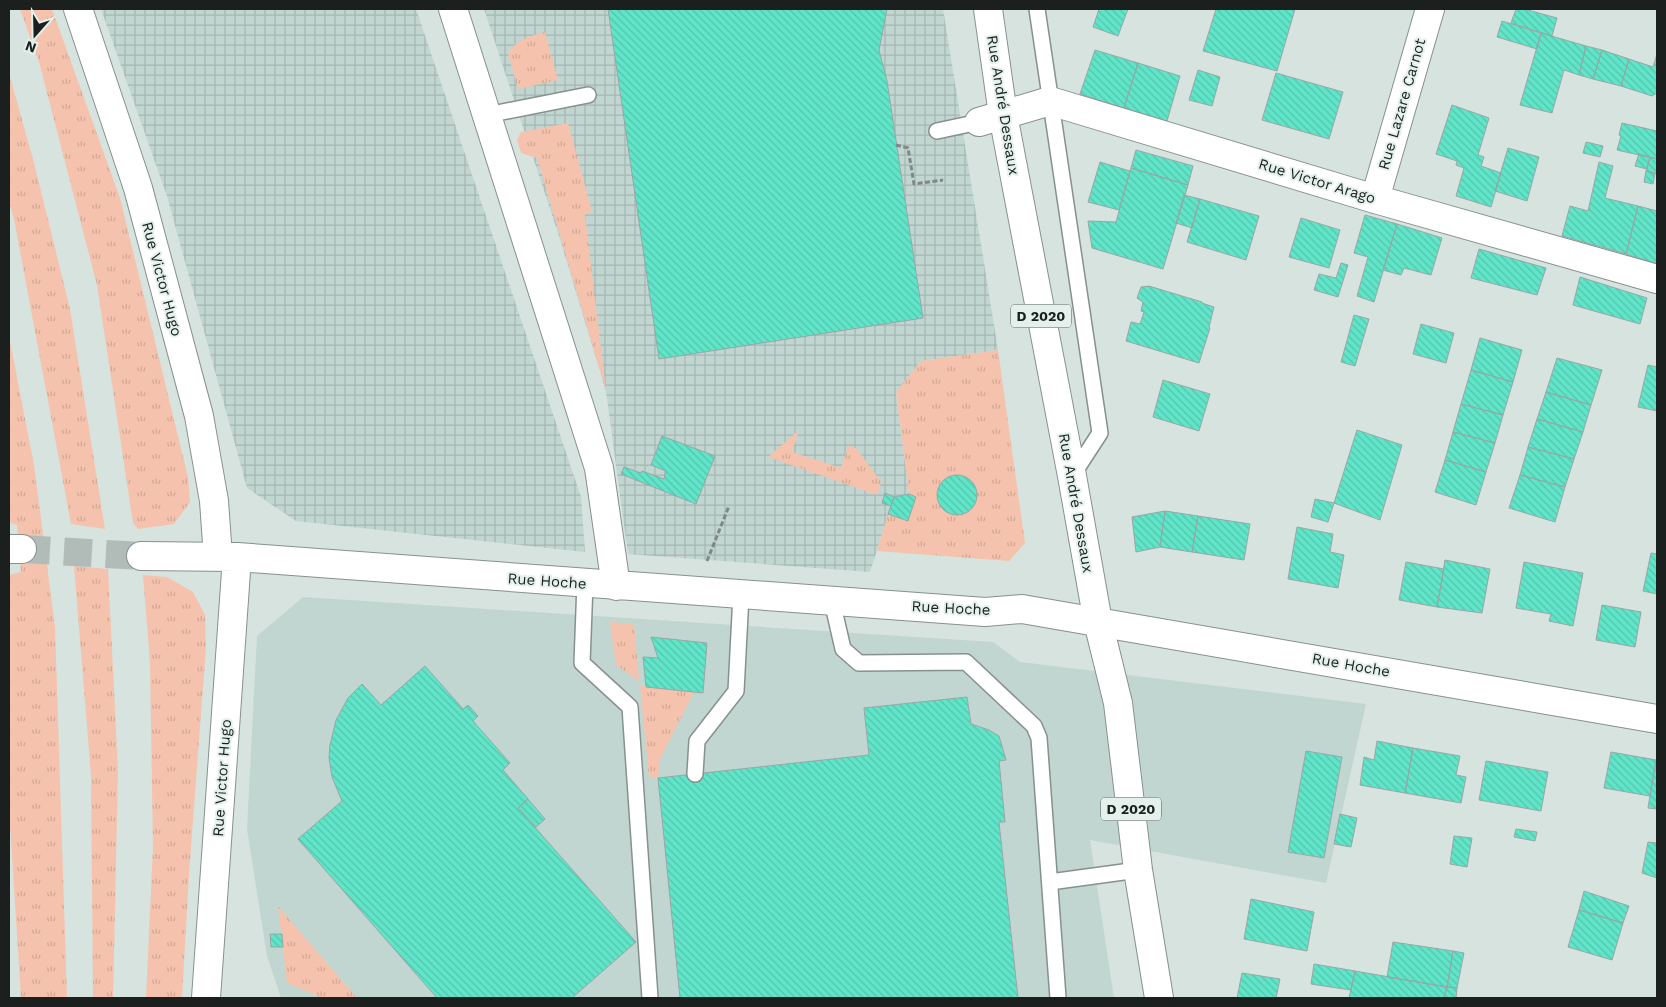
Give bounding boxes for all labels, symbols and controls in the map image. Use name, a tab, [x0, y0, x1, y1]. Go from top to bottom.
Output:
north arrow	[10, 10, 60, 60]
street label: Rue André Dessaux	[983, 34, 1023, 176]
street label: Rue Lazare Carnot	[1375, 36, 1430, 172]
text: N	[23, 38, 38, 57]
street label: Rue Victor Arago	[1256, 155, 1378, 207]
street label: Rue Victor Hugo	[138, 220, 186, 338]
road number: D 2020	[1011, 304, 1071, 328]
street label: Rue André Dessaux	[1055, 432, 1097, 574]
street label: Rue Hoche	[507, 569, 587, 593]
street label: Rue Hoche	[911, 597, 991, 619]
street label: Rue Hoche	[1310, 649, 1392, 681]
street label: Rue Victor Hugo	[209, 719, 235, 837]
road number: D 2020	[1101, 798, 1161, 821]

